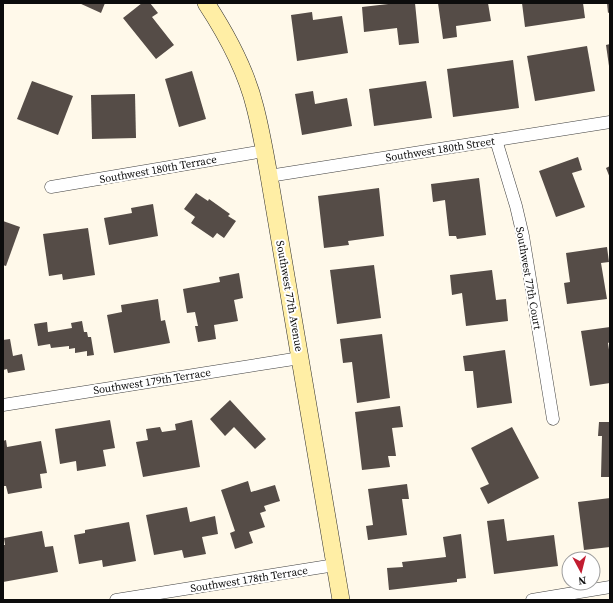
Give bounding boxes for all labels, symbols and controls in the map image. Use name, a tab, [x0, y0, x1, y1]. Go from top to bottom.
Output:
street label: Southwest 180th Street	[384, 133, 496, 166]
street label: Southwest 180th Terrace	[98, 152, 218, 187]
street label: Southwest 77th Court	[512, 226, 545, 331]
street label: Southwest 77th Avenue	[272, 239, 307, 353]
street label: Southwest 179th Terrace	[92, 365, 212, 398]
north arrow	[561, 551, 601, 591]
street label: Southwest 178th Terrace	[189, 563, 309, 596]
text: N	[577, 572, 587, 588]

